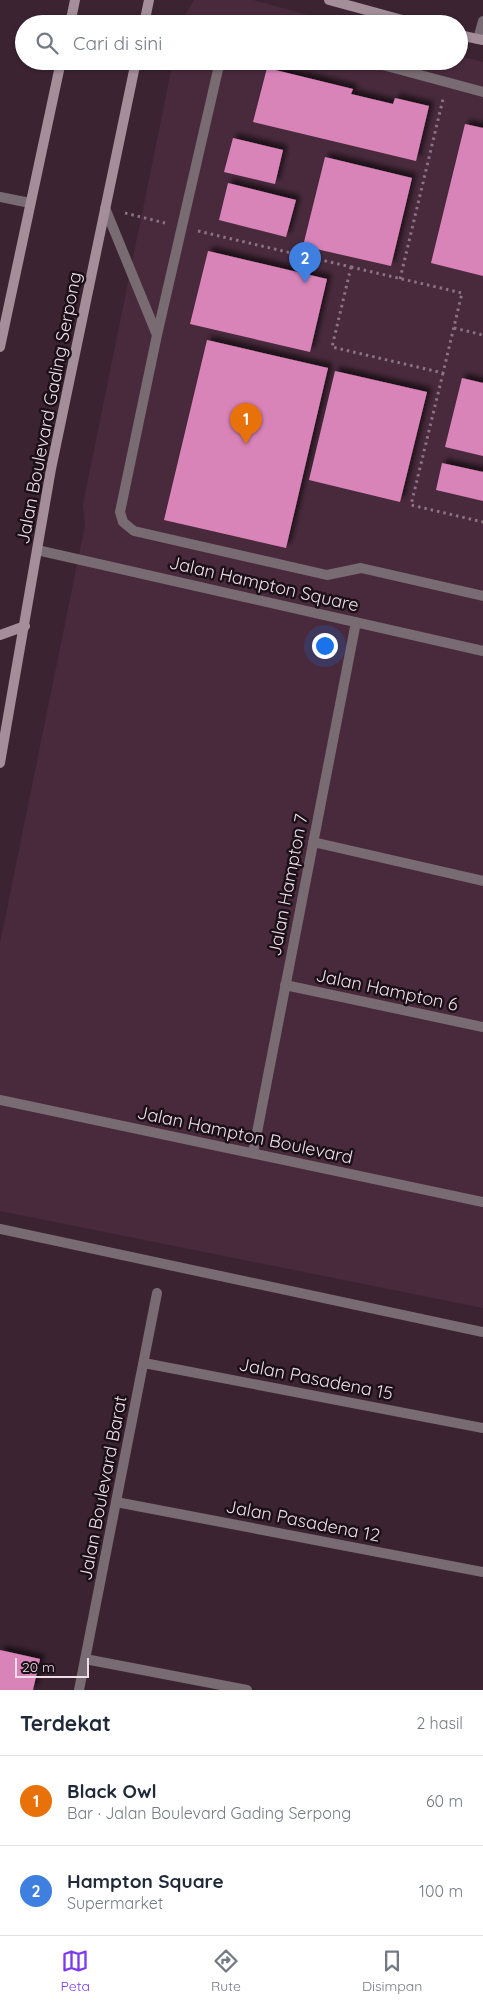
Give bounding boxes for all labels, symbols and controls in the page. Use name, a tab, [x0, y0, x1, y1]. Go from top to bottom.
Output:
search box	[15, 15, 468, 70]
icon: search	[33, 29, 61, 57]
text: Cari di sini	[73, 31, 162, 55]
pin: 2	[289, 242, 321, 283]
street label: Jalan Boulevard Gading Serpong	[11, 270, 86, 546]
pin: 1	[230, 403, 262, 444]
street label: Jalan Hampton Square	[167, 551, 361, 617]
your location	[312, 633, 338, 659]
street label: Jalan Hampton 7	[262, 812, 313, 958]
street label: Jalan Hampton 6	[314, 963, 461, 1016]
street label: Jalan Hampton Boulevard	[135, 1100, 355, 1169]
street label: Jalan Pasadena 15	[237, 1352, 395, 1405]
street label: Jalan Boulevard Barat	[73, 1394, 132, 1582]
street label: Jalan Pasadena 12	[224, 1494, 382, 1547]
scale bar	[15, 1655, 89, 1678]
text: 20 m	[22, 1658, 55, 1676]
text: Terdekat	[20, 1710, 111, 1736]
text: 2 hasil	[416, 1713, 463, 1733]
text: Black Owl	[67, 1779, 157, 1803]
text: 1	[33, 1791, 39, 1811]
text: 60 m	[426, 1791, 463, 1811]
text: Bar · Jalan Boulevard Gading Serpong	[67, 1803, 351, 1823]
text: Hampton Square	[67, 1869, 224, 1893]
text: 2	[31, 1881, 41, 1901]
text: 100 m	[419, 1881, 463, 1901]
text: Supermarket	[67, 1893, 163, 1913]
tab: Peta	[61, 1947, 90, 1995]
tab: Rute	[211, 1947, 241, 1995]
tab: Disimpan	[362, 1947, 422, 1995]

